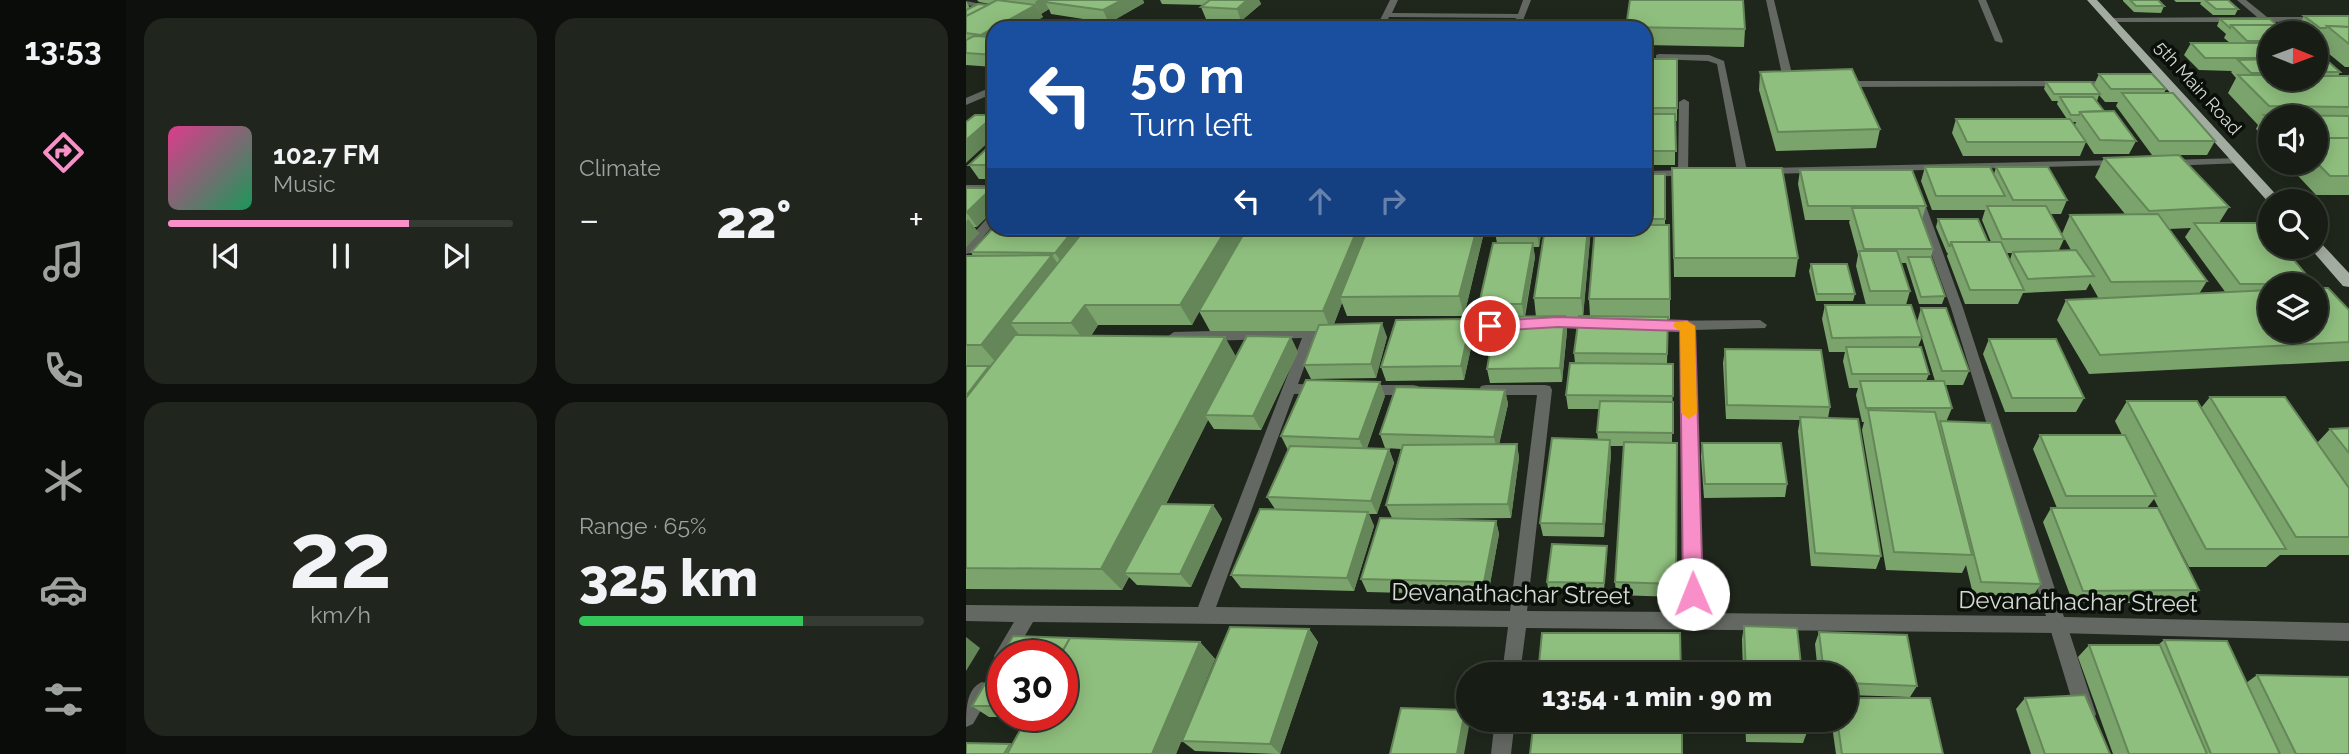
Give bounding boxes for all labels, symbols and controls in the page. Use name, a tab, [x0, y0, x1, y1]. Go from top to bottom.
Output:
north arrow	[2258, 21, 2328, 91]
map controls	[2258, 21, 2328, 343]
text: 13:53	[24, 30, 102, 67]
street label: 5th Main Road	[2151, 37, 2246, 139]
text: 50 m	[1130, 47, 1245, 104]
icon: left	[1015, 49, 1106, 140]
button: sound	[2258, 105, 2328, 175]
text: Turn left	[1130, 106, 1252, 143]
icon: directions	[39, 128, 88, 177]
text: 102.7 FM	[273, 140, 380, 170]
text: Climate	[579, 154, 661, 181]
text: Music	[273, 170, 336, 197]
icon: left	[1228, 182, 1266, 220]
icon: ahead	[1301, 182, 1339, 220]
icon: right	[1374, 182, 1412, 220]
text: 22°	[716, 189, 792, 250]
button: search	[2258, 189, 2328, 259]
text: −	[579, 197, 599, 242]
text: +	[908, 197, 924, 242]
icon: music	[39, 237, 88, 286]
icon: previous	[207, 237, 245, 275]
icon: pause	[322, 237, 360, 275]
icon: next	[437, 237, 475, 275]
button: layers	[2258, 273, 2328, 343]
pin	[1460, 296, 1520, 356]
icon: arrive	[1471, 307, 1509, 345]
icon: phone	[39, 346, 88, 395]
icon: climate	[39, 456, 88, 505]
text: 22	[289, 502, 392, 609]
text: Range · 65%	[579, 512, 706, 539]
text: 325 km	[579, 547, 758, 608]
position arrow	[1656, 557, 1730, 631]
icon: car	[39, 565, 88, 614]
street label: Devanathachar Street	[1391, 577, 1631, 610]
street label: Devanathachar Street	[1958, 585, 2198, 618]
text: km/h	[310, 601, 371, 628]
speed limit sign: 30	[987, 640, 1078, 731]
icon: filters	[39, 675, 88, 724]
text: 13:54 · 1 min · 90 m	[1542, 682, 1772, 712]

